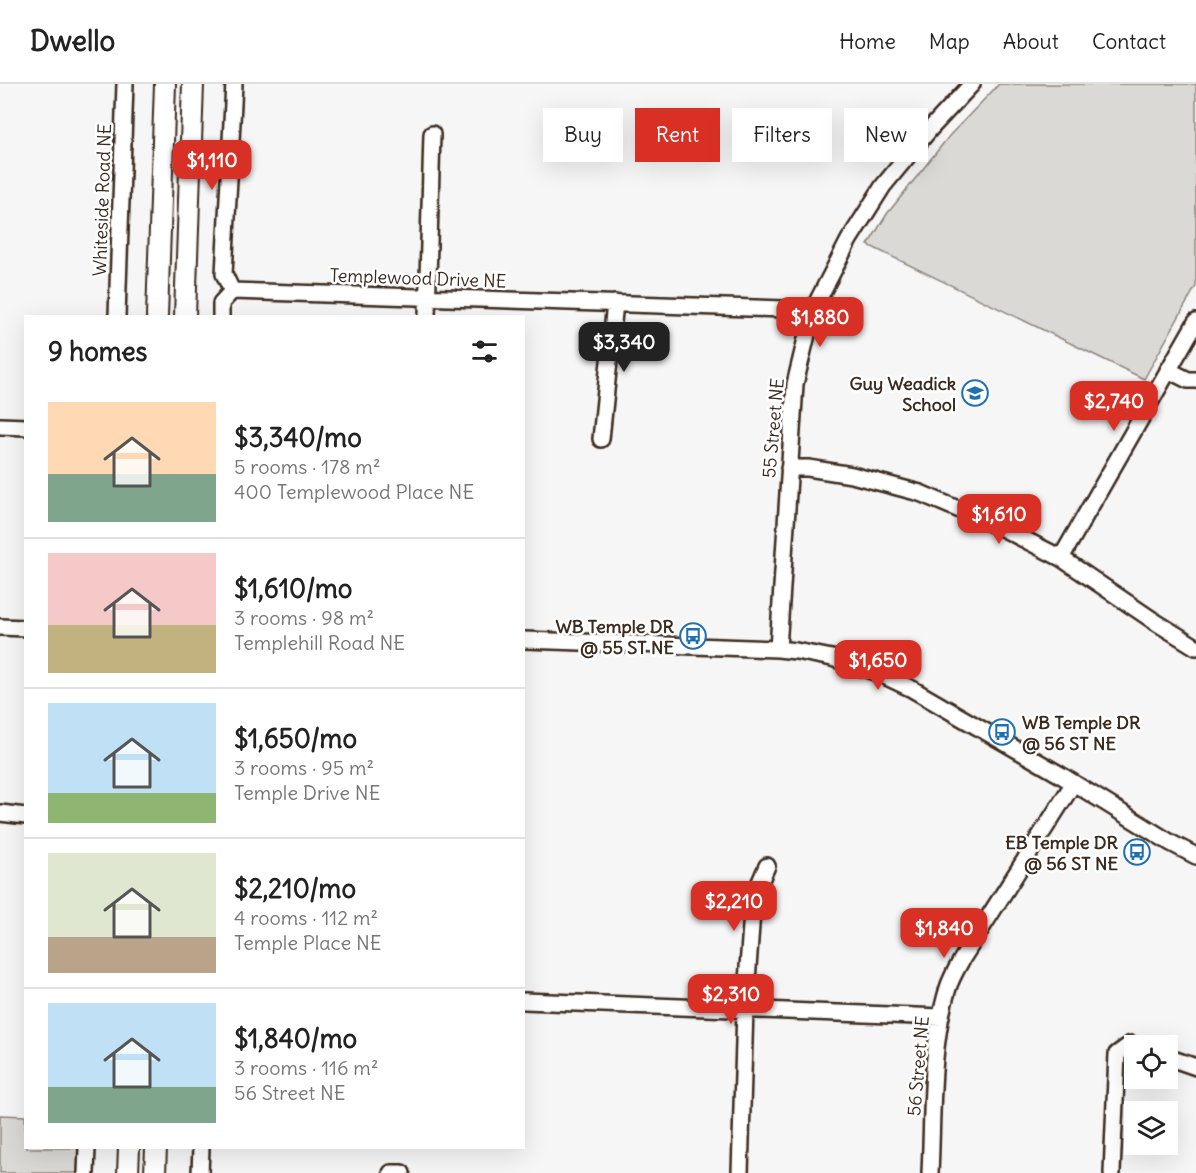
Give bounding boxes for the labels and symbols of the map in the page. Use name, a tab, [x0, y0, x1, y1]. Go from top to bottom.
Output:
street label: Whiteside Road NE	[88, 123, 116, 277]
pin: $1,110	[163, 140, 261, 191]
street label: Templewood Drive NE	[329, 263, 507, 293]
pin: $1,880	[771, 297, 869, 348]
pin: $3,340	[575, 322, 673, 373]
place label: Guy Weadick School	[850, 372, 956, 416]
street label: 55 Street NE	[757, 377, 789, 479]
school or university icon: Guy Weadick School	[960, 378, 990, 408]
pin: $2,740	[1065, 381, 1163, 432]
pin: $1,610	[950, 494, 1048, 545]
place label: WB Temple DR @ 55 ST NE	[555, 615, 675, 659]
bus stop icon: WB Temple DR @ 55 ST NE	[678, 621, 708, 651]
pin: $1,650	[829, 640, 927, 691]
place label: WB Temple DR @ 56 ST NE	[1022, 711, 1141, 755]
bus stop icon: WB Temple DR @ 56 ST NE	[987, 717, 1017, 747]
place label: EB Temple DR @ 56 ST NE	[1005, 831, 1119, 875]
bus stop icon: EB Temple DR @ 56 ST NE	[1122, 837, 1152, 867]
pin: $2,210	[685, 881, 783, 932]
pin: $1,840	[895, 908, 993, 959]
pin: $2,310	[682, 974, 780, 1025]
street label: 56 Street NE	[902, 1015, 934, 1117]

